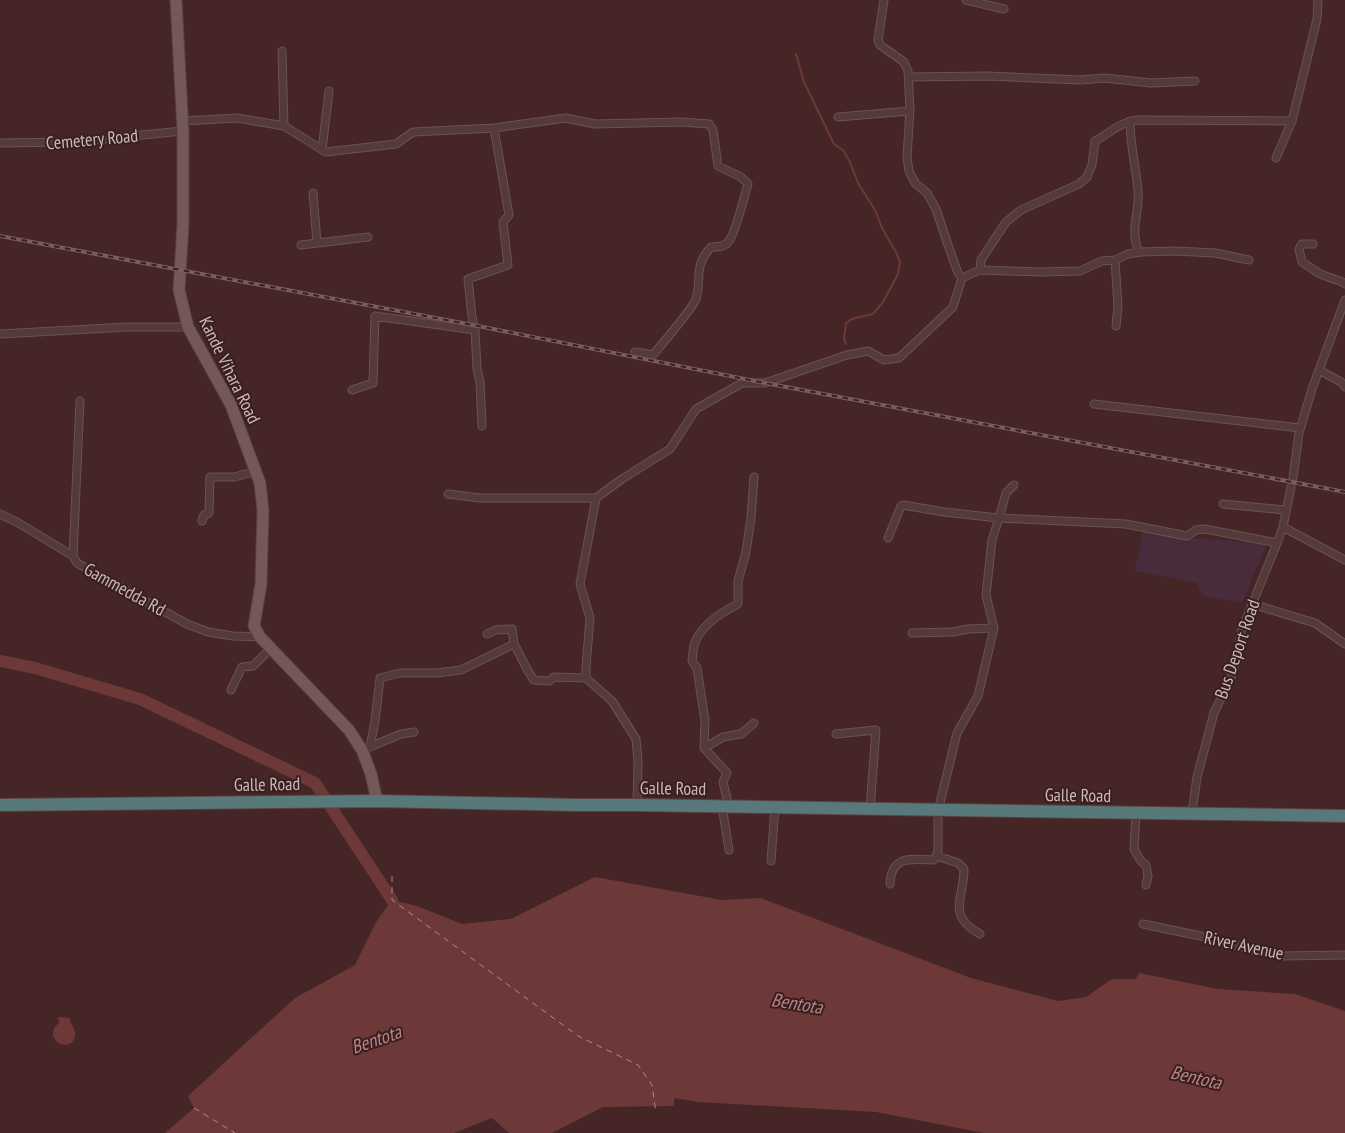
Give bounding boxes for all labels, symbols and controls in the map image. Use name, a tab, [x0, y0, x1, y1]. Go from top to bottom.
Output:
street label: Cemetery Road	[45, 124, 139, 154]
street label: Kande Vihara Road	[194, 313, 266, 427]
street label: Gammedda Rd	[80, 557, 170, 621]
street label: Bus Deport Road	[1209, 596, 1265, 702]
street label: Galle Road	[234, 772, 300, 796]
street label: Galle Road	[640, 776, 706, 800]
street label: Galle Road	[1045, 783, 1111, 807]
street label: River Avenue	[1202, 925, 1286, 965]
water label: Bentota	[770, 987, 826, 1019]
water label: Bentota	[348, 1019, 405, 1059]
water label: Bentota	[1168, 1060, 1225, 1095]

